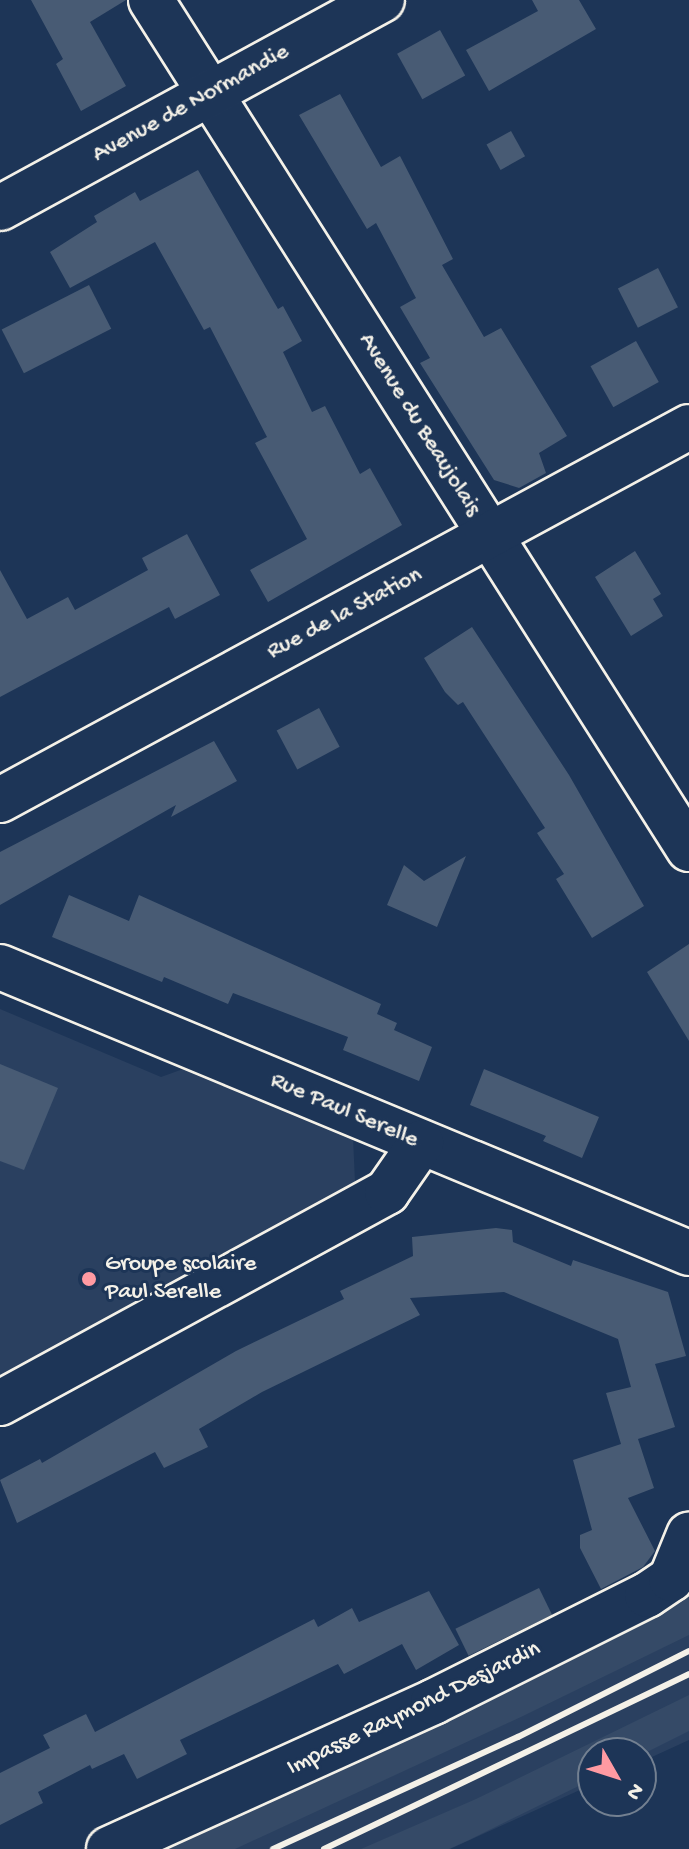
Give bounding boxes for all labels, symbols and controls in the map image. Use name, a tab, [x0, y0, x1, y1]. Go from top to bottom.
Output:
street label: Avenue de Normandie	[88, 38, 294, 170]
street label: Avenue du Beaujolais	[351, 328, 487, 522]
street label: Rue de la Station	[263, 561, 427, 667]
street label: Rue Paul Serelle	[266, 1067, 422, 1155]
place label: Groupe scolaire Paul Serelle	[105, 1251, 256, 1307]
marker: Groupe scolaire Paul Serelle	[80, 1270, 98, 1288]
street label: Impasse Raymond Desjardin	[283, 1635, 545, 1783]
north arrow	[577, 1737, 657, 1817]
text: N	[619, 1777, 649, 1805]

